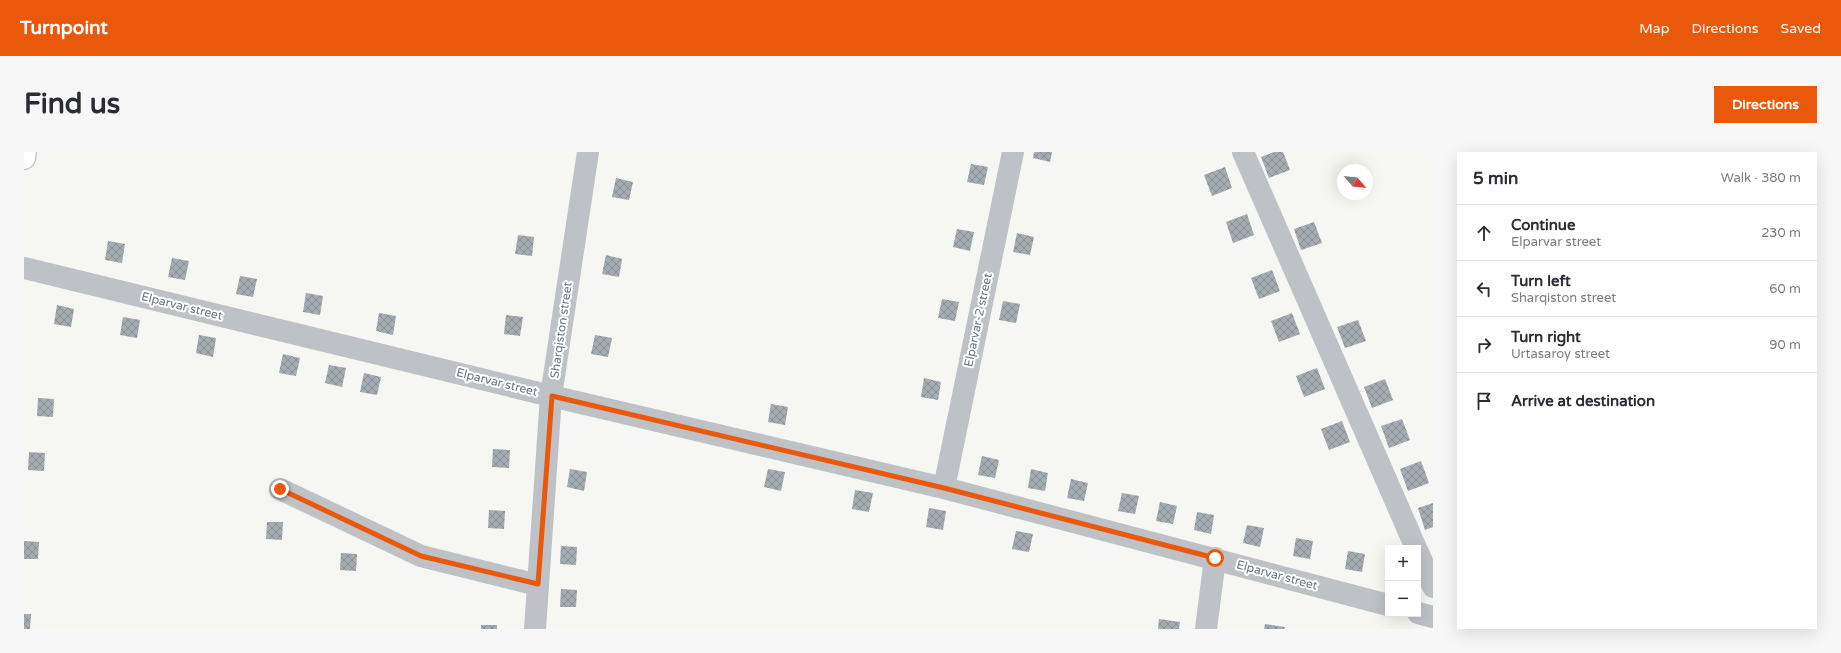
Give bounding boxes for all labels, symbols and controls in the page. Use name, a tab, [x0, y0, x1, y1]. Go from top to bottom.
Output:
text: Turnpoint	[20, 17, 108, 39]
text: Map	[1639, 20, 1670, 37]
text: Directions	[1692, 20, 1759, 37]
text: Saved	[1781, 20, 1821, 37]
button: Directions	[1714, 86, 1817, 123]
text: Find us	[24, 87, 120, 121]
north arrow	[1337, 164, 1373, 200]
text: 5 min	[1473, 168, 1518, 189]
text: Walk · 380 m	[1721, 170, 1801, 186]
text: Continue	[1511, 216, 1575, 234]
icon: ahead	[1473, 222, 1495, 244]
text: 230 m	[1761, 225, 1801, 241]
text: Elparvar street	[1511, 234, 1601, 250]
street label: Elparvar-2 street	[961, 271, 995, 368]
text: Turn left	[1511, 272, 1571, 290]
icon: left	[1473, 278, 1495, 300]
street label: Sharqiston street	[547, 281, 575, 379]
text: 60 m	[1769, 281, 1801, 297]
street label: Elparvar street	[140, 289, 224, 323]
text: Sharqiston street	[1511, 290, 1616, 306]
text: Turn right	[1511, 328, 1581, 346]
icon: right	[1473, 334, 1495, 356]
text: 90 m	[1769, 337, 1801, 353]
text: Urtasaroy street	[1511, 346, 1610, 362]
street label: Elparvar street	[455, 365, 539, 399]
icon: arrive	[1473, 390, 1495, 412]
text: Arrive at destination	[1511, 392, 1655, 410]
route end	[271, 480, 289, 498]
map controls	[1385, 545, 1421, 617]
button: +	[1385, 545, 1421, 581]
route start	[1206, 549, 1224, 567]
street label: Elparvar street	[1235, 557, 1319, 593]
button: −	[1385, 581, 1421, 617]

